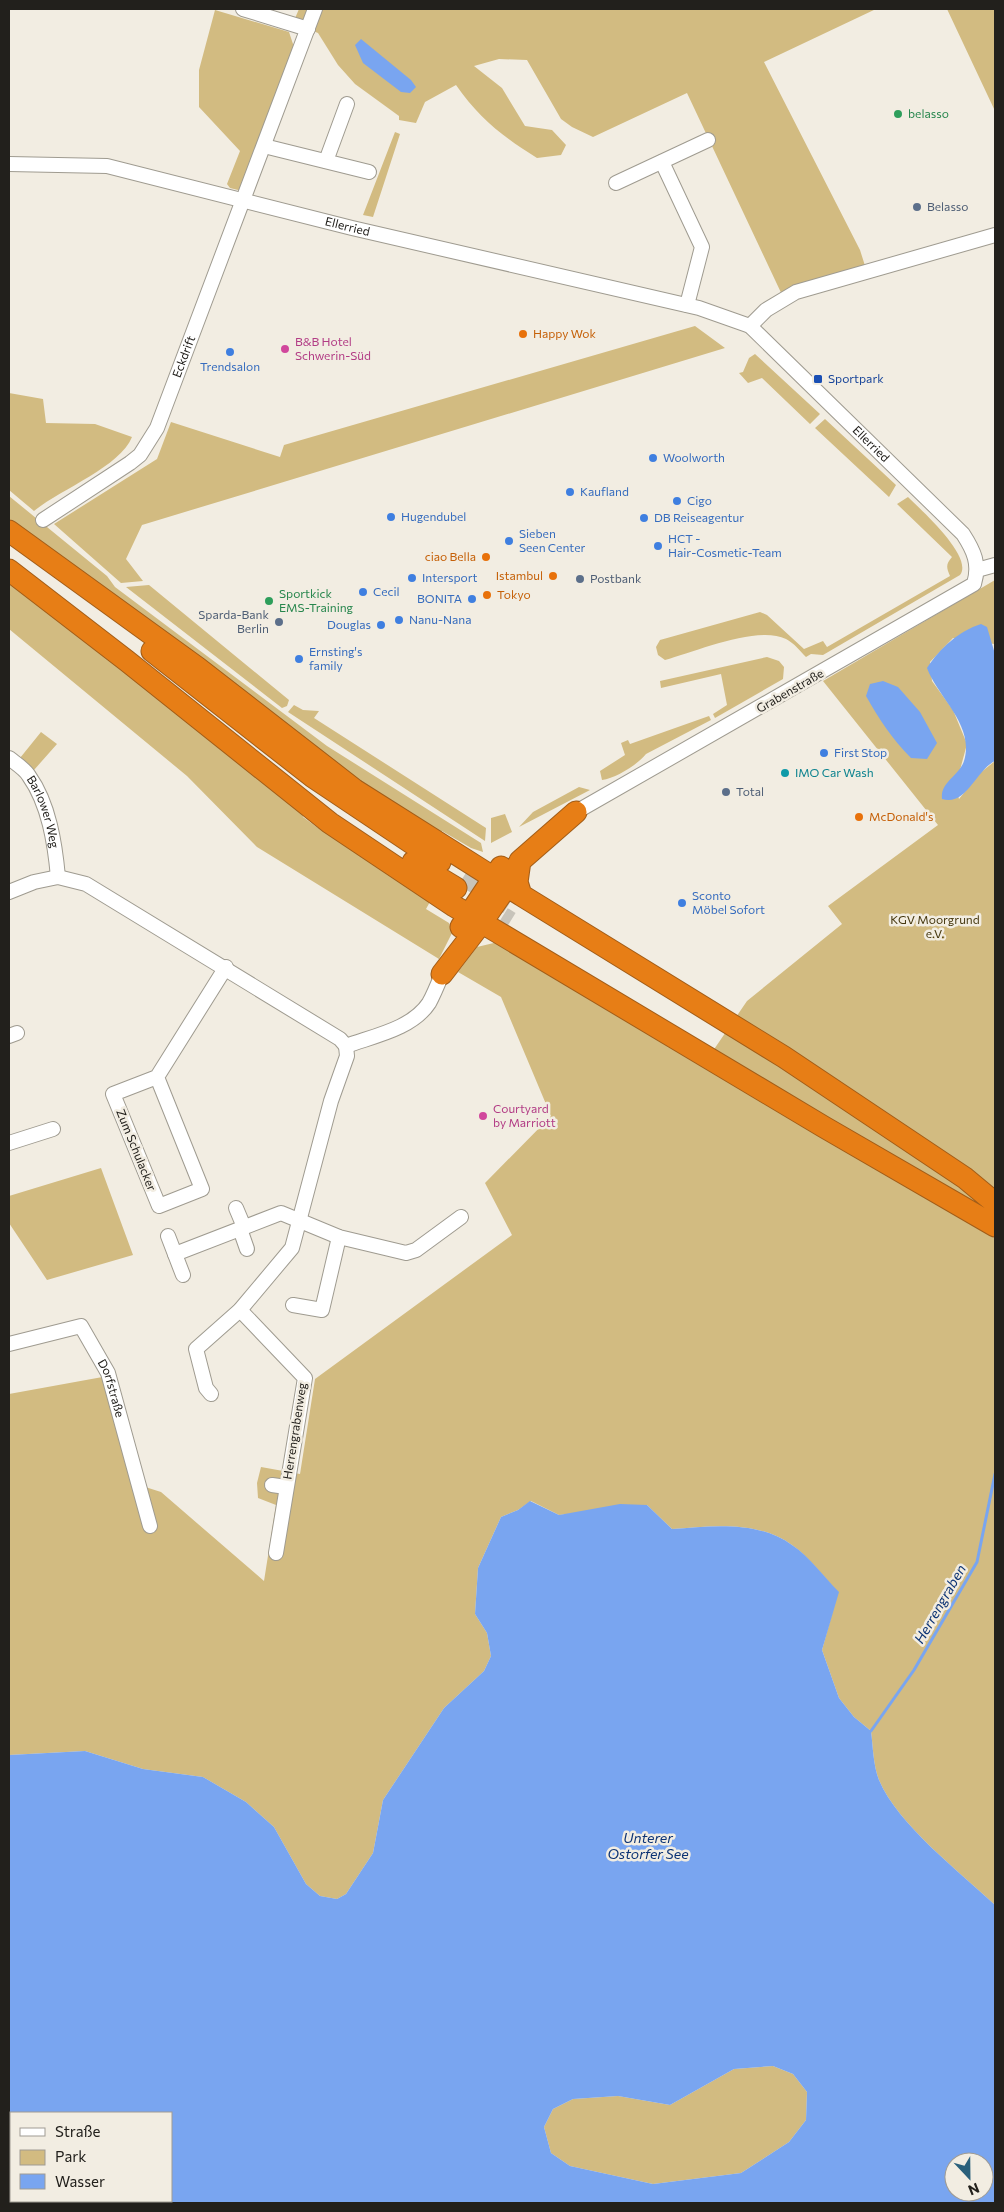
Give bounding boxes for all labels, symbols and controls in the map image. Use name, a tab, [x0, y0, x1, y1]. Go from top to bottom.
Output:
place label: belasso	[908, 106, 949, 120]
marker: belasso	[892, 108, 904, 120]
place label: Belasso	[927, 199, 968, 213]
marker: Belasso	[911, 201, 923, 213]
street label: Ellerried	[324, 213, 371, 238]
place label: Happy Wok	[533, 326, 596, 340]
marker: Happy Wok	[517, 328, 529, 340]
street label: Eckdrift	[169, 333, 197, 379]
place label: B&B Hotel Schwerin-Süd	[295, 334, 371, 362]
marker: B&B Hotel Schwerin-Süd	[279, 343, 291, 355]
marker: Trendsalon	[224, 346, 236, 358]
place label: Trendsalon	[200, 359, 260, 373]
place label: Sportpark	[828, 371, 884, 385]
marker: Sportpark	[812, 373, 824, 385]
street label: Ellerried	[850, 422, 893, 464]
place label: Woolworth	[663, 450, 725, 464]
marker: Woolworth	[647, 452, 659, 464]
place label: Kaufland	[580, 484, 629, 498]
marker: Kaufland	[564, 486, 576, 498]
place label: Cigo	[687, 493, 712, 507]
marker: Cigo	[671, 495, 683, 507]
place label: Hugendubel	[401, 509, 466, 523]
place label: DB Reiseagentur	[654, 510, 744, 524]
marker: Hugendubel	[385, 511, 397, 523]
marker: DB Reiseagentur	[638, 512, 650, 524]
place label: Sieben Seen Center	[519, 526, 585, 554]
place label: HCT - Hair-Cosmetic-Team	[668, 531, 782, 559]
marker: Sieben Seen Center	[503, 535, 515, 547]
marker: HCT - Hair-Cosmetic-Team	[652, 540, 664, 552]
place label: ciao Bella	[425, 549, 476, 563]
marker: ciao Bella	[480, 551, 492, 563]
place label: Istambul	[496, 568, 543, 582]
place label: Intersport	[422, 570, 478, 584]
marker: Istambul	[547, 570, 559, 582]
place label: Postbank	[590, 571, 642, 585]
marker: Intersport	[406, 572, 418, 584]
marker: Postbank	[574, 573, 586, 585]
place label: Cecil	[373, 584, 400, 598]
place label: Sportkick EMS-Training	[279, 586, 354, 614]
marker: Cecil	[357, 586, 369, 598]
place label: Tokyo	[497, 587, 531, 601]
marker: Tokyo	[481, 589, 493, 601]
place label: BONITA	[417, 591, 462, 605]
marker: BONITA	[466, 593, 478, 605]
marker: Sportkick EMS-Training	[263, 595, 275, 607]
place label: Sparda-Bank Berlin	[198, 607, 269, 635]
place label: Nanu-Nana	[409, 612, 471, 626]
marker: Nanu-Nana	[393, 614, 405, 626]
marker: Sparda-Bank Berlin	[273, 616, 285, 628]
place label: Douglas	[327, 617, 371, 631]
marker: Douglas	[375, 619, 387, 631]
place label: Ernsting's family	[309, 644, 363, 672]
marker: Ernsting's family	[293, 653, 305, 665]
street label: Grabenstraße	[754, 665, 825, 715]
place label: First Stop	[834, 745, 887, 759]
marker: First Stop	[818, 747, 830, 759]
place label: IMO Car Wash	[795, 765, 874, 779]
marker: IMO Car Wash	[779, 767, 791, 779]
street label: Barlower Weg	[25, 772, 63, 849]
place label: Total	[736, 784, 764, 798]
marker: Total	[720, 786, 732, 798]
place label: McDonald's	[869, 809, 933, 823]
marker: McDonald's	[853, 811, 865, 823]
place label: Sconto Möbel Sofort	[692, 888, 765, 916]
marker: Sconto Möbel Sofort	[676, 897, 688, 909]
park label: KGV Moorgrund e.V.	[890, 912, 980, 940]
place label: Courtyard by Marriott	[493, 1101, 556, 1129]
street label: Zum Schulacker	[114, 1107, 160, 1193]
marker: Courtyard by Marriott	[477, 1110, 489, 1122]
street label: Dorfstraße	[96, 1356, 128, 1419]
street label: Herrengrabenweg	[279, 1381, 309, 1480]
water label: Herrengraben	[910, 1561, 969, 1646]
water label: Unterer Ostorfer See	[607, 1829, 689, 1862]
legend	[10, 2112, 172, 2202]
text: Straße	[55, 2122, 101, 2140]
text: Park	[55, 2147, 86, 2165]
north arrow	[944, 2152, 994, 2202]
text: Wasser	[55, 2172, 105, 2190]
text: N	[966, 2180, 982, 2199]

